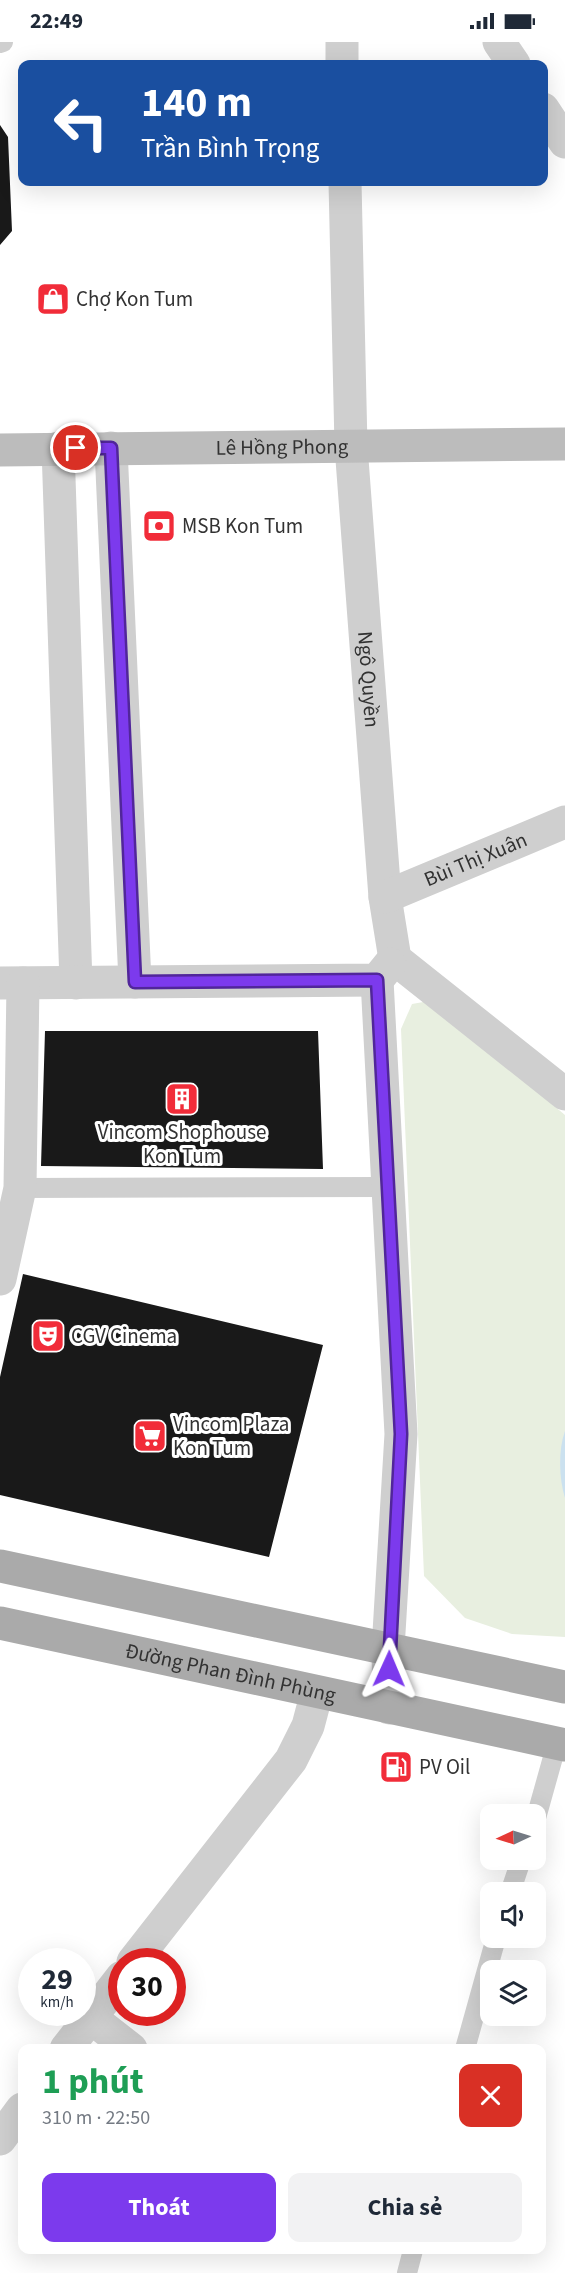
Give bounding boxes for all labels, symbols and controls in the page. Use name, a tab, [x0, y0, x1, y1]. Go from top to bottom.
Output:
text: 22:49	[30, 5, 83, 37]
text: 140 m	[141, 73, 252, 133]
icon: left	[42, 84, 120, 162]
text: Trần Bình Trọng	[141, 129, 319, 168]
shop icon: Chợ Kon Tum	[35, 281, 71, 317]
place label: Chợ Kon Tum	[76, 284, 193, 314]
pin	[50, 422, 101, 473]
icon: arrive	[59, 431, 92, 464]
street label: Lê Hồng Phong	[215, 431, 349, 463]
bank icon: MSB Kon Tum	[141, 508, 177, 544]
place label: MSB Kon Tum	[182, 511, 303, 541]
street label: Ngô Quyền	[350, 630, 387, 729]
street label: Bùi Thị Xuân	[419, 824, 532, 894]
building icon: Vincom Shophouse Kon Tum	[164, 1081, 200, 1117]
place label: Vincom Shophouse Kon Tum	[98, 1117, 266, 1171]
theatre icon: CGV Cinema	[30, 1318, 66, 1354]
place label: CGV Cinema	[71, 1321, 177, 1351]
place label: Vincom Plaza Kon Tum	[173, 1409, 289, 1463]
supermarket icon: Vincom Plaza Kon Tum	[132, 1418, 168, 1454]
street label: Đường Phan Đình Phùng	[123, 1636, 339, 1710]
position arrow	[357, 1637, 421, 1701]
fuel station icon: PV Oil	[378, 1749, 414, 1785]
place label: PV Oil	[419, 1752, 470, 1782]
north arrow	[480, 1804, 546, 1870]
map controls	[480, 1804, 546, 2026]
button: sound	[480, 1882, 546, 1948]
speed limit sign: 30	[108, 1948, 186, 2026]
text: 29	[41, 1958, 73, 2001]
button: layers	[480, 1960, 546, 2026]
text: km/h	[40, 1992, 74, 2013]
text: 1 phút	[42, 2056, 144, 2107]
button: close	[459, 2064, 522, 2127]
text: 310 m · 22:50	[42, 2104, 150, 2132]
button: Thoát	[42, 2173, 276, 2242]
button: Chia sẻ	[288, 2173, 522, 2242]

